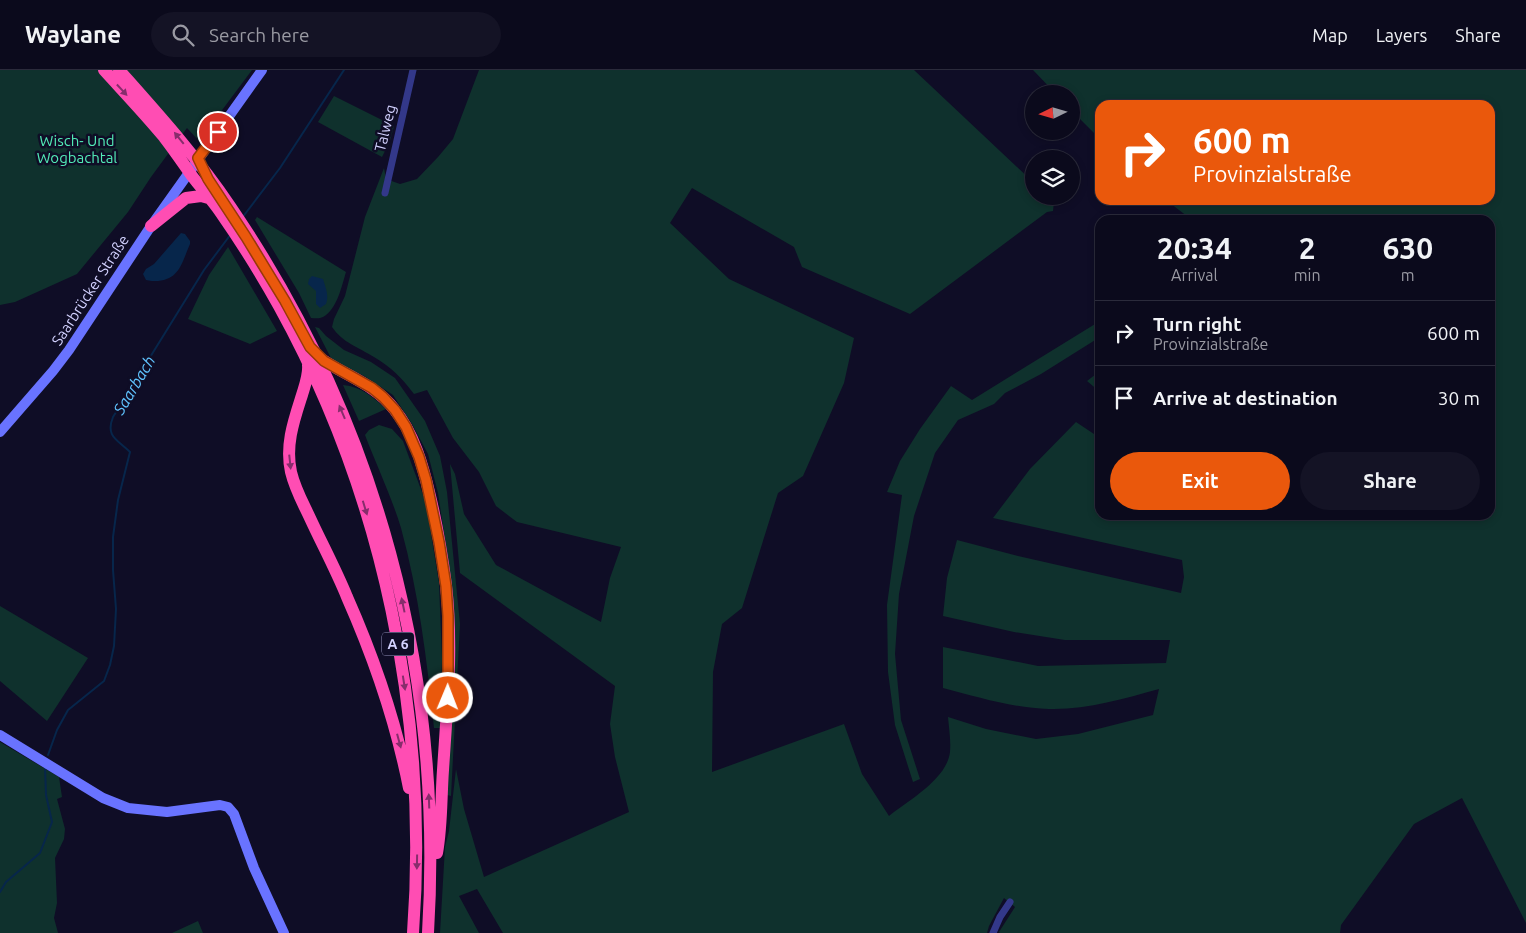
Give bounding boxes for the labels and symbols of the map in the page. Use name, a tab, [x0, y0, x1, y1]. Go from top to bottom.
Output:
one-way arrow	[116, 84, 128, 96]
north arrow	[1025, 85, 1080, 140]
street label: Talweg	[371, 103, 399, 153]
pin	[197, 111, 239, 153]
park label: Wisch- Und Wogbachtal	[37, 132, 117, 166]
one-way arrow	[174, 132, 185, 145]
street label: Saarbrücker Straße	[48, 232, 132, 348]
water label: Saarbach	[109, 352, 158, 418]
one-way arrow	[338, 405, 346, 419]
one-way arrow	[286, 454, 294, 470]
one-way arrow	[361, 500, 369, 515]
one-way arrow	[399, 598, 407, 613]
road number: A 6	[382, 632, 414, 656]
position arrow	[421, 671, 473, 723]
one-way arrow	[401, 676, 409, 692]
one-way arrow	[395, 733, 403, 748]
one-way arrow	[425, 792, 433, 808]
one-way arrow	[413, 854, 421, 870]

